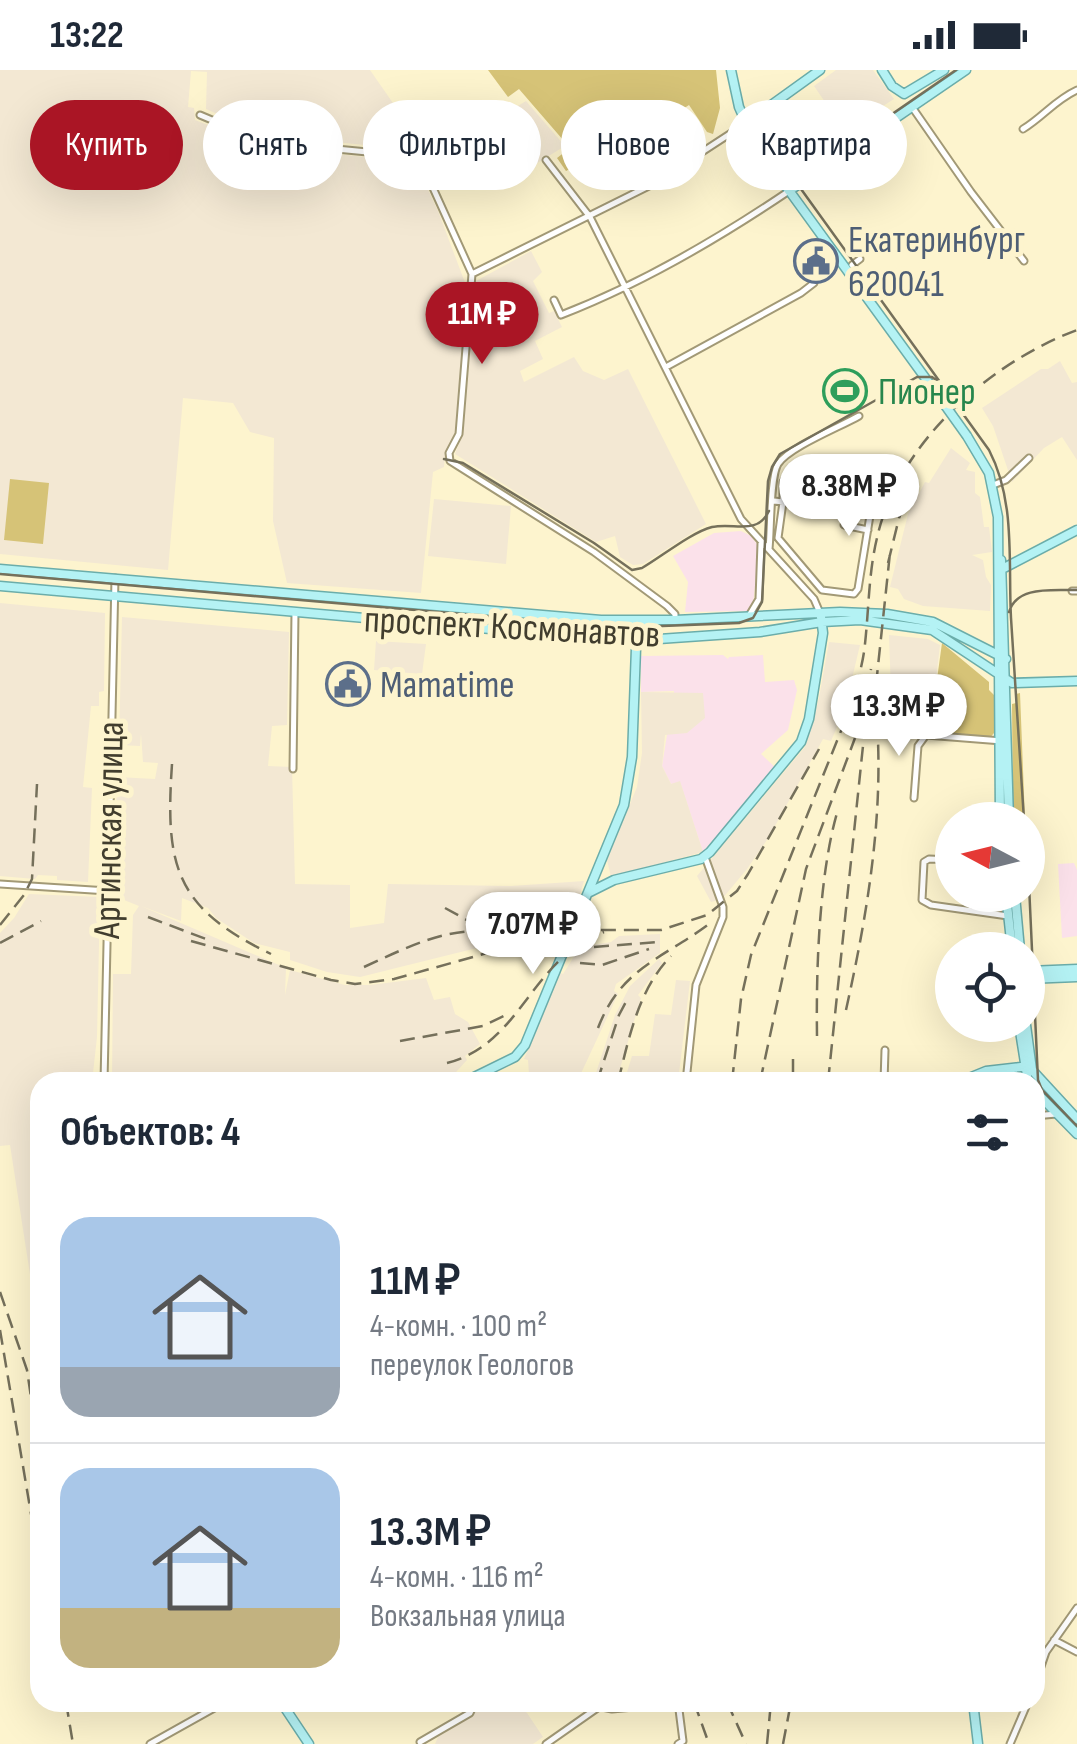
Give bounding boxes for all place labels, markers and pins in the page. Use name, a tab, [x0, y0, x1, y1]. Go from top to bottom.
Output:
place label: Екатеринбург 620041	[848, 218, 1025, 307]
public building icon: Екатеринбург 620041	[793, 238, 839, 284]
pin: 11M ₽	[412, 282, 552, 367]
sports icon: Пионер	[822, 368, 868, 414]
place label: Пионер	[878, 370, 976, 415]
pin: 8.38M ₽	[757, 454, 941, 539]
public building icon: Mamatime	[325, 661, 371, 707]
place label: Mamatime	[380, 663, 515, 708]
pin: 13.3M ₽	[807, 674, 991, 759]
pin: 7.07M ₽	[441, 892, 625, 977]

